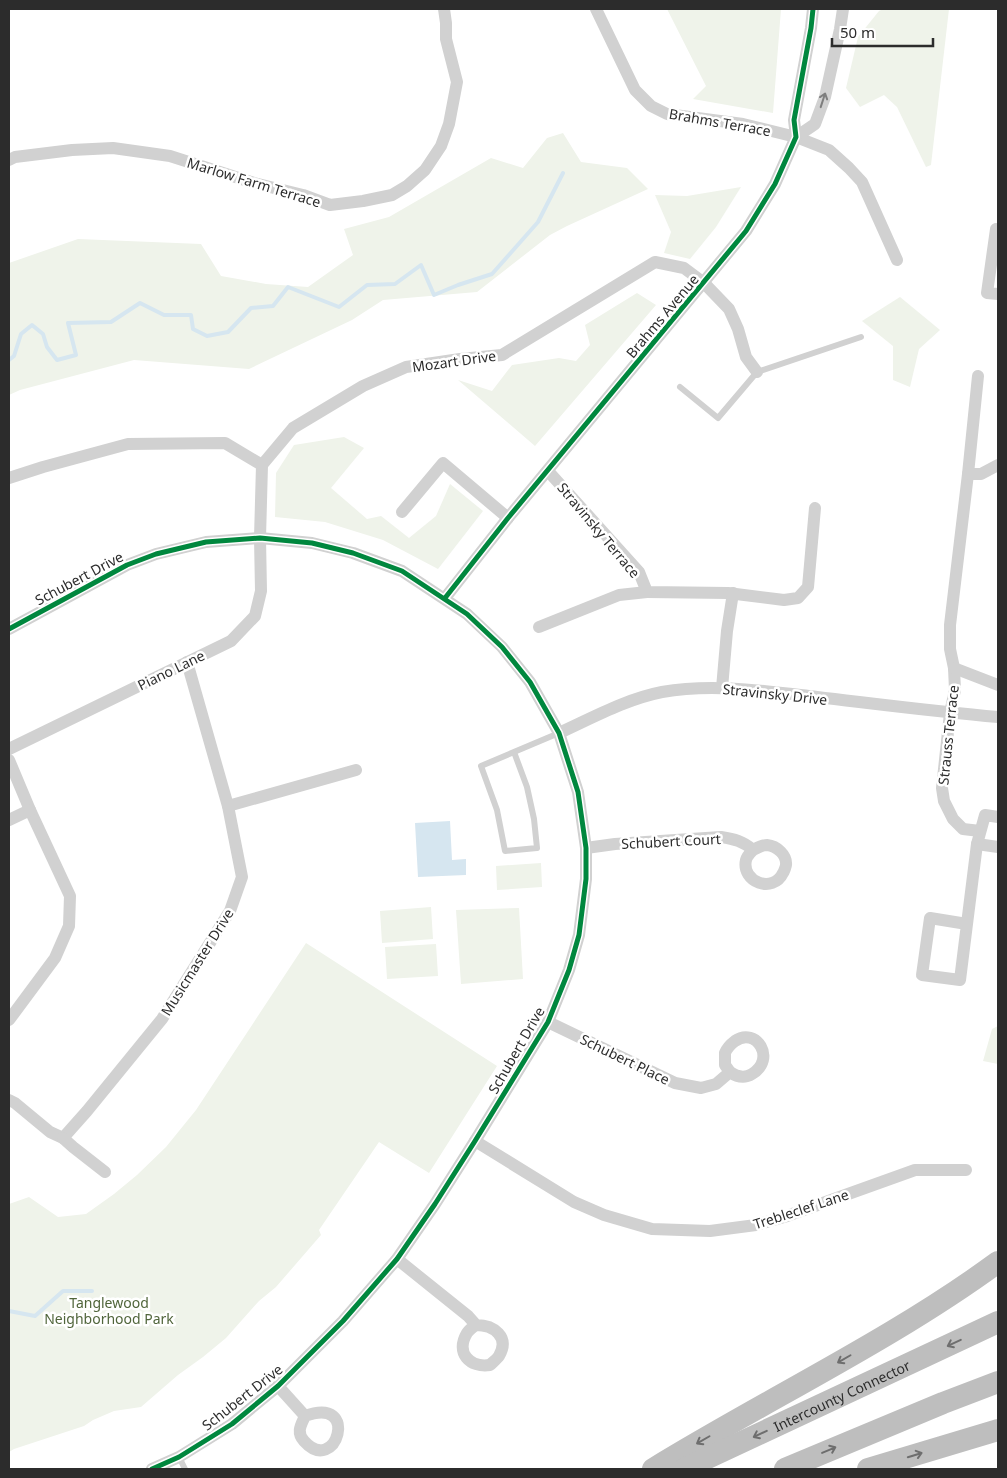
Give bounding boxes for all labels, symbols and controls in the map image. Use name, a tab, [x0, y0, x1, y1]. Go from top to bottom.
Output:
scale bar	[832, 15, 933, 47]
text: 50 m	[840, 22, 875, 42]
one-way arrow	[819, 92, 829, 108]
street label: Brahms Terrace	[668, 104, 772, 140]
street label: Marlow Farm Terrace	[185, 153, 323, 211]
street label: Brahms Avenue	[621, 270, 703, 362]
street label: Mozart Drive	[411, 346, 497, 376]
street label: Stravinsky Terrace	[554, 478, 645, 582]
street label: Schubert Drive	[32, 547, 127, 609]
street label: Piano Lane	[134, 646, 208, 694]
street label: Stravinsky Drive	[722, 679, 828, 709]
street label: Strauss Terrace	[933, 684, 963, 786]
street label: Schubert Court	[621, 829, 721, 853]
street label: Musicmaster Drive	[156, 905, 238, 1019]
street label: Schubert Drive	[483, 1003, 549, 1097]
street label: Schubert Place	[577, 1029, 673, 1089]
street label: Trebleclef Lane	[751, 1185, 851, 1233]
park label: Tanglewood Neighborhood Park	[44, 1293, 174, 1328]
one-way arrow	[947, 1338, 962, 1348]
street label: Intercounty Connector	[770, 1355, 913, 1435]
one-way arrow	[838, 1355, 852, 1365]
street label: Schubert Drive	[198, 1359, 286, 1434]
one-way arrow	[752, 1429, 767, 1439]
one-way arrow	[696, 1435, 711, 1445]
one-way arrow	[821, 1444, 836, 1454]
one-way arrow	[906, 1450, 922, 1459]

